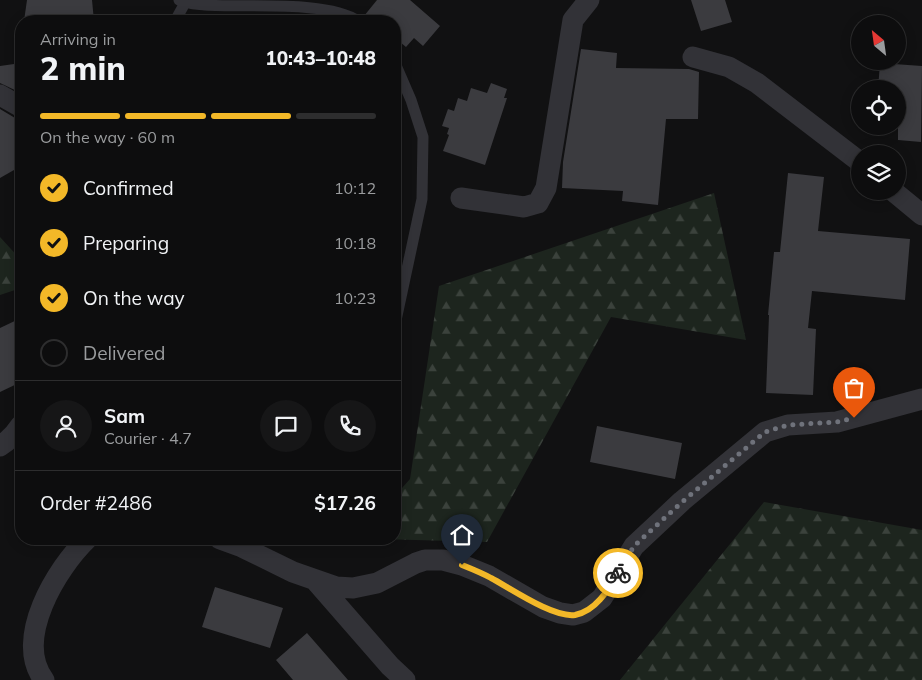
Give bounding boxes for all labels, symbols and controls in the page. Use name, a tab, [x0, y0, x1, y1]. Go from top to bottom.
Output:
north arrow	[851, 15, 906, 70]
map controls	[851, 15, 906, 200]
text: Arriving in	[40, 29, 116, 49]
text: 10:43–10:48	[265, 46, 376, 70]
text: 2 min	[40, 48, 126, 88]
button: locate	[851, 80, 906, 135]
text: On the way · 60 m	[40, 127, 175, 147]
button: layers	[851, 145, 906, 200]
icon: check	[40, 174, 68, 202]
text: Confirmed	[83, 176, 174, 200]
text: 10:12	[334, 178, 376, 198]
icon: check	[40, 229, 68, 257]
text: Preparing	[83, 231, 169, 255]
text: 10:18	[334, 233, 376, 253]
icon: check	[40, 284, 68, 312]
text: On the way	[83, 286, 185, 310]
text: 10:23	[334, 288, 376, 308]
text: Delivered	[83, 341, 165, 365]
pin	[833, 367, 875, 418]
icon: bag	[840, 374, 868, 402]
button: person	[40, 400, 92, 452]
button: chat	[260, 400, 312, 452]
button: phone	[324, 400, 376, 452]
text: Sam	[104, 404, 145, 428]
text: Courier · 4.7	[104, 428, 192, 448]
text: Order #2486	[40, 491, 152, 515]
text: $17.26	[314, 491, 376, 515]
pin	[441, 514, 483, 565]
icon: home	[448, 521, 476, 549]
courier	[593, 548, 643, 598]
icon: bike	[604, 559, 632, 587]

